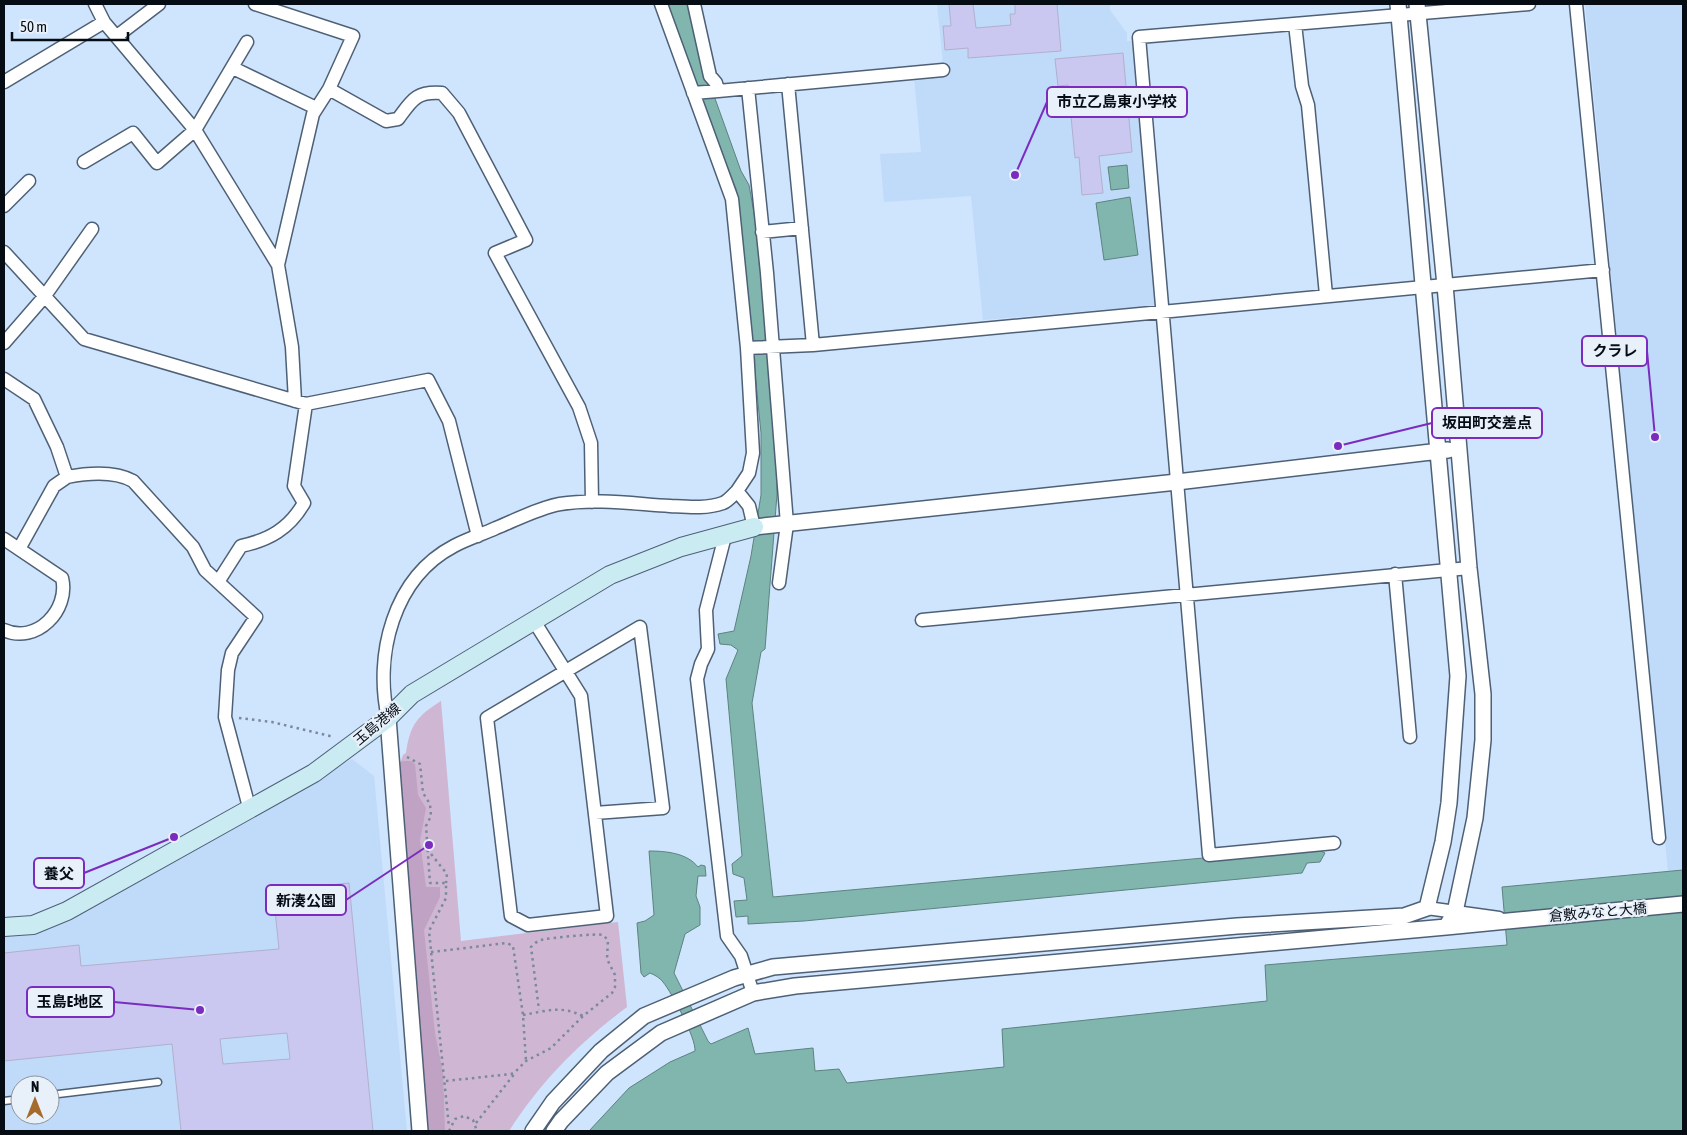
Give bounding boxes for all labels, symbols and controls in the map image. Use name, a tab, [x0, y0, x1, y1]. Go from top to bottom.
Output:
scale bar	[12, 10, 129, 42]
text: 50 m	[20, 18, 47, 35]
callout: 市立乙島東小学校	[1047, 87, 1187, 117]
text: 市立乙島東小学校	[1057, 93, 1177, 110]
callout: クラレ	[1582, 336, 1647, 366]
text: クラレ	[1592, 342, 1638, 359]
callout: 坂田町交差点	[1432, 408, 1542, 438]
text: 坂田町交差点	[1442, 414, 1532, 431]
street label: 玉島港線	[350, 700, 404, 748]
callout: 養父	[34, 858, 84, 888]
text: 養父	[44, 865, 74, 882]
callout: 新湊公園	[266, 885, 346, 915]
text: 新湊公園	[276, 892, 336, 909]
street label: 倉敷みなと大橋	[1548, 900, 1648, 924]
callout: 玉島E地区	[27, 987, 114, 1017]
text: 玉島E地区	[37, 993, 103, 1010]
north arrow	[10, 1075, 60, 1125]
text: N	[31, 1079, 39, 1095]

